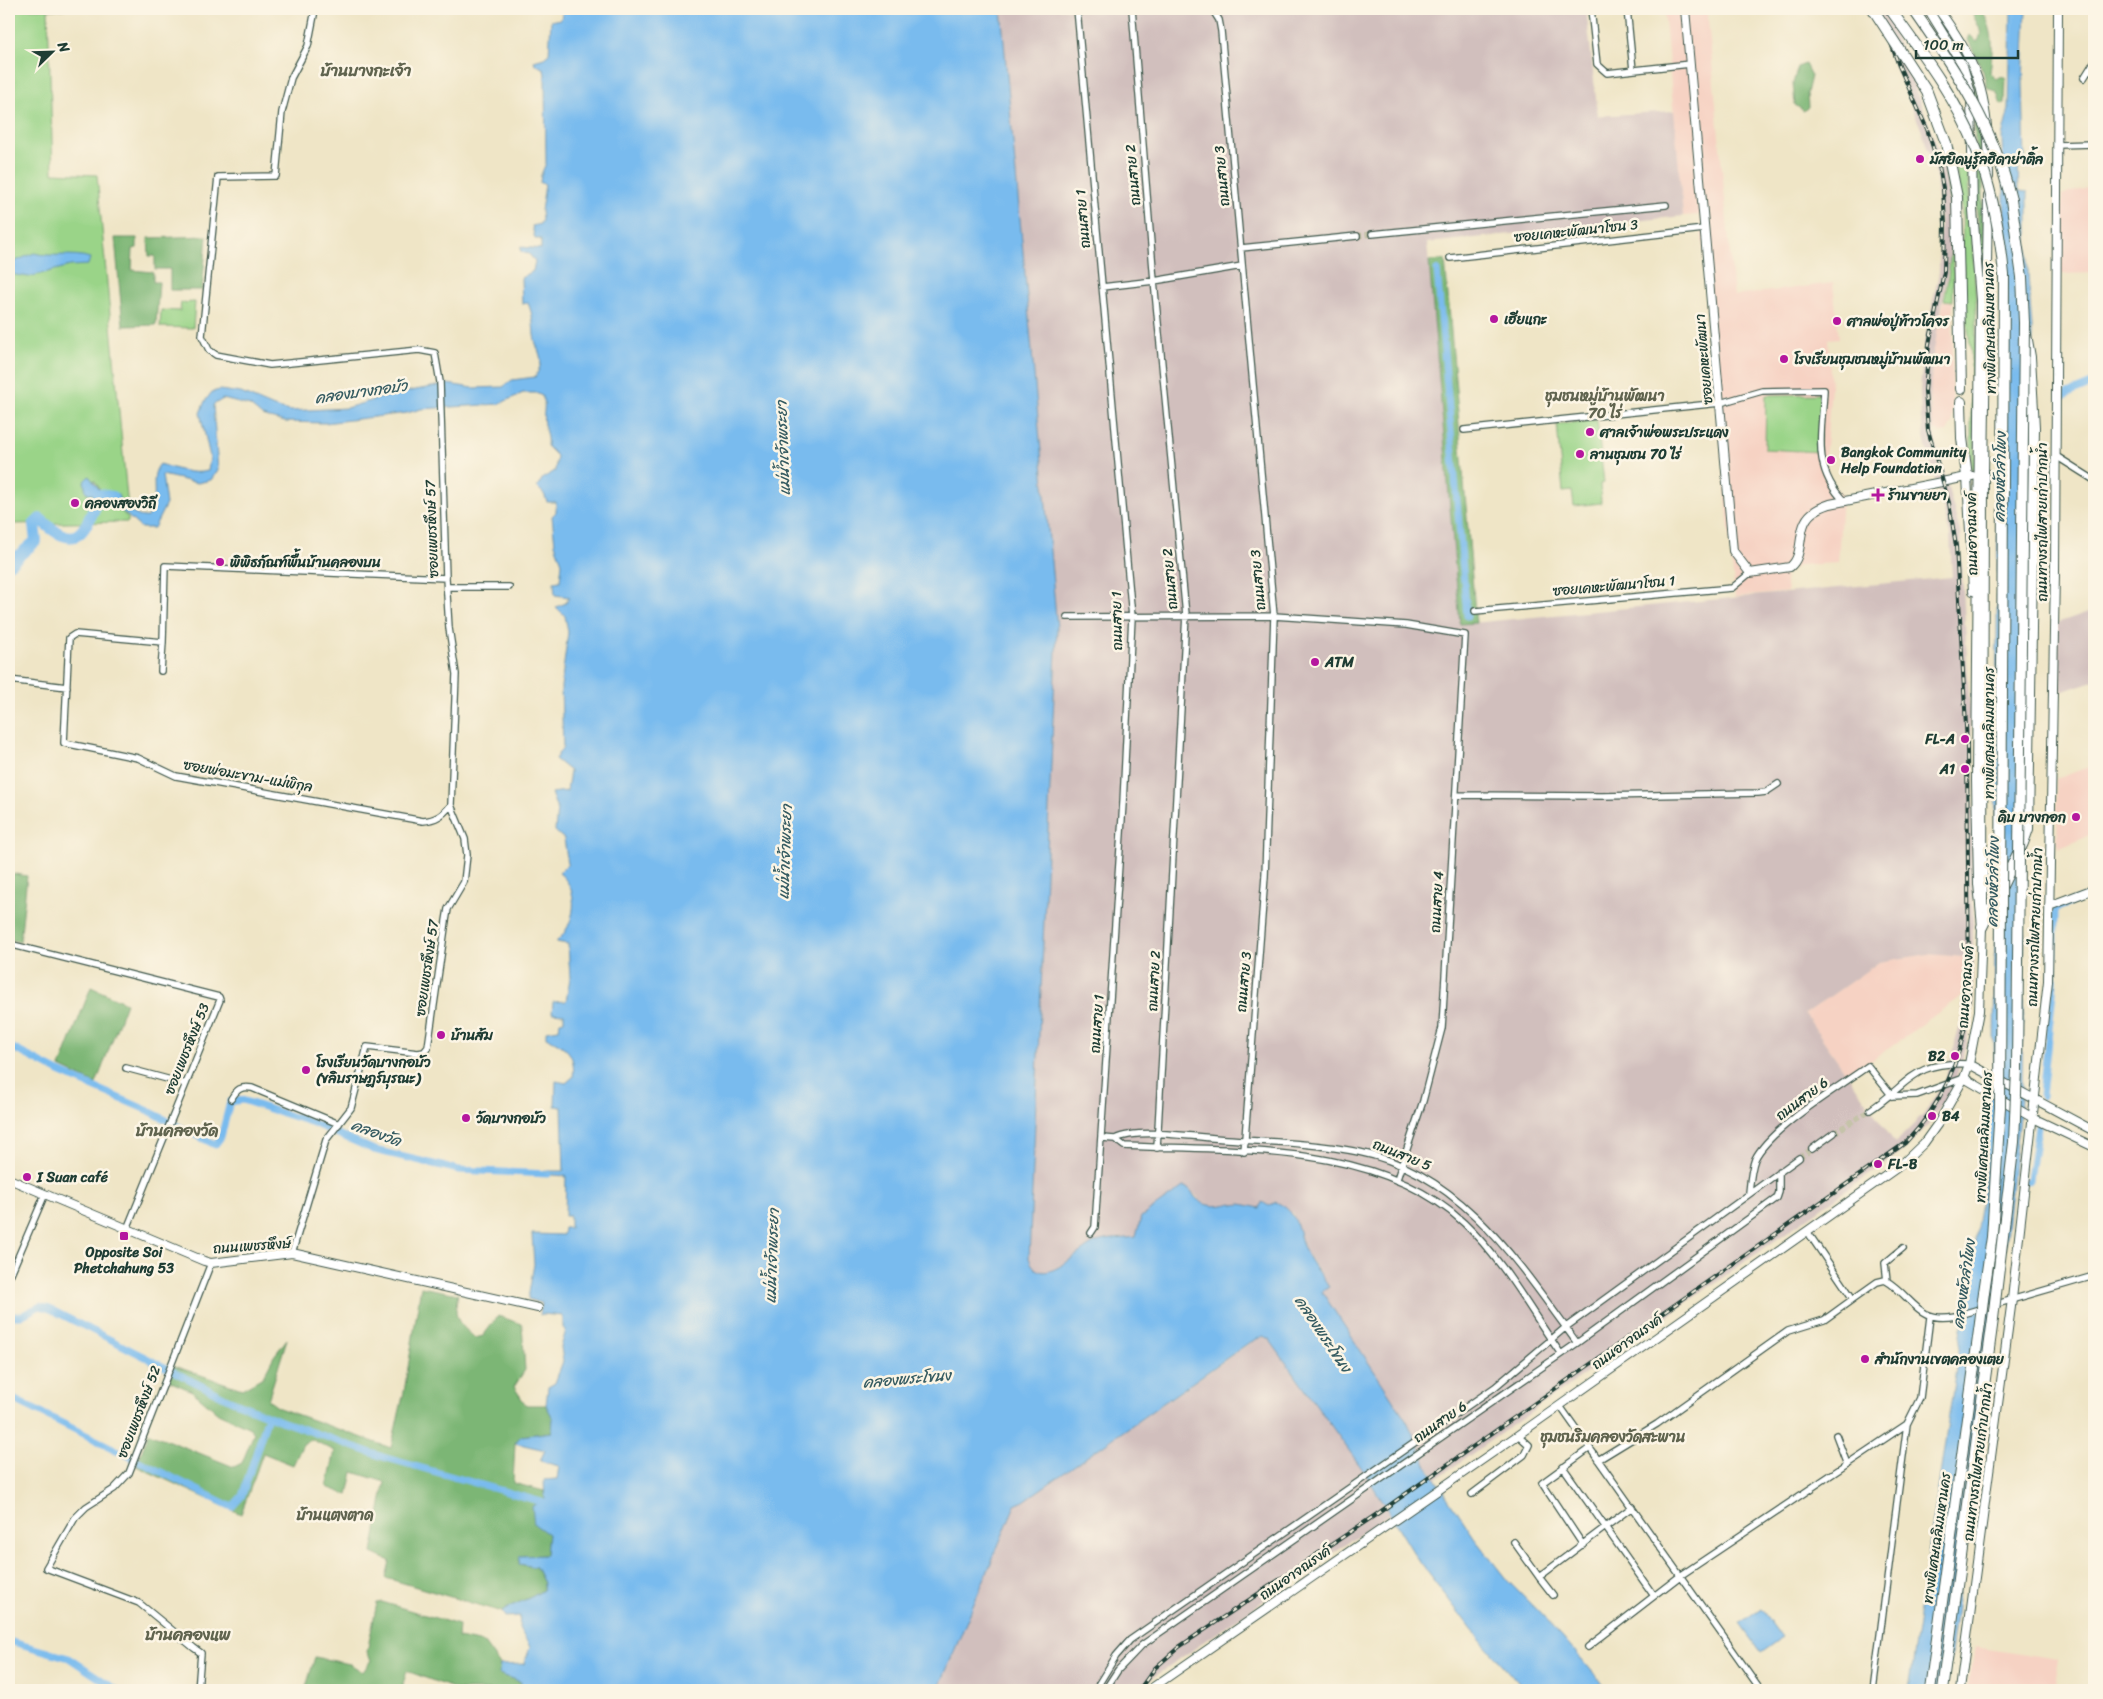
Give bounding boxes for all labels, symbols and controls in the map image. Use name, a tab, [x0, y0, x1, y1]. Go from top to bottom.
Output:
north arrow	[28, 28, 78, 78]
scale bar	[1916, 28, 2018, 60]
text: 100 m	[1923, 32, 1964, 58]
text: N	[50, 37, 77, 57]
district label: บ้านบางกะเจ้า	[320, 56, 412, 85]
street label: ถนนสาย 2	[1118, 143, 1148, 207]
street label: ถนนสาย 3	[1207, 144, 1237, 207]
place label: มัสยิดนูรู้ลฮิดาย่าติ้ล	[1929, 146, 2044, 172]
marker: มัสยิดนูรู้ลฮิดาย่าติ้ล	[1914, 153, 1926, 165]
street label: ถนนสาย 1	[1068, 188, 1098, 250]
street label: ซอยเคหะพัฒนาโซน 3	[1513, 212, 1639, 250]
street label: ทางพิเศษเฉลิมมหานคร	[1976, 261, 2004, 394]
place label: เฮียแกะ	[1504, 307, 1548, 332]
place label: ศาลพ่อปู่ท้าวโคจร	[1846, 309, 1950, 334]
street label: ซอยเคหะพัฒนา	[1688, 312, 1720, 405]
marker: เฮียแกะ	[1488, 313, 1500, 325]
marker: ศาลพ่อปู่ท้าวโคจร	[1831, 315, 1843, 327]
place label: โรงเรียนชุมชนหมู่บ้านพัฒนา	[1794, 347, 1951, 372]
marker: โรงเรียนชุมชนหมู่บ้านพัฒนา	[1778, 353, 1790, 365]
water label: คลองบางกอบัว	[313, 372, 410, 411]
district label: ชุมชนหมู่บ้านพัฒนา 70 ไร่	[1545, 383, 1665, 426]
water label: แม่น้ำเจ้าพระยา	[768, 398, 798, 496]
place label: ศาลเจ้าพ่อพระประแดง	[1599, 420, 1729, 445]
marker: ศาลเจ้าพ่อพระประแดง	[1584, 426, 1596, 438]
water label: คลองหัวลำโพง	[1986, 430, 2014, 522]
place label: Bangkok Community Help Foundation	[1840, 440, 1967, 481]
place label: ลานชุมชน 70 ไร่	[1589, 442, 1683, 467]
street label: ถนนทางรถไฟสายเก่าปากน้ำ	[2029, 442, 2055, 602]
marker: ลานชุมชน 70 ไร่	[1574, 448, 1586, 460]
marker: Bangkok Community Help Foundation	[1825, 454, 1837, 466]
street label: ซอยเพชรหึงษ์ 57	[418, 479, 446, 578]
place label: ร้านขายยา	[1887, 483, 1947, 508]
marker: ร้านขายยา	[1872, 489, 1884, 501]
street label: ถนนอาจณรงค์	[1959, 489, 1985, 576]
place label: คลองสองวิถี	[84, 491, 158, 516]
marker: คลองสองวิถี	[69, 497, 81, 509]
street label: ถนนสาย 2	[1155, 547, 1185, 611]
place label: พิพิธภัณฑ์พื้นบ้านคลองบน	[230, 548, 381, 575]
street label: ถนนสาย 3	[1243, 548, 1273, 611]
marker: พิพิธภัณฑ์พื้นบ้านคลองบน	[214, 556, 226, 568]
street label: ซอยเคหะพัฒนาโซน 1	[1552, 568, 1676, 604]
street label: ถนนสาย 1	[1104, 591, 1130, 651]
place label: ATM	[1324, 650, 1355, 675]
marker: ATM	[1309, 656, 1321, 668]
street label: ทางพิเศษเฉลิมมหานคร	[1977, 666, 2002, 799]
place label: FL-A	[1924, 727, 1955, 752]
marker: FL-A	[1959, 733, 1971, 745]
street label: ซอยพ่อมะขาม-แม่พิกุล	[181, 752, 315, 800]
place label: A1	[1939, 757, 1955, 782]
marker: A1	[1959, 763, 1971, 775]
water label: แม่น้ำเจ้าพระยา	[770, 802, 800, 900]
place label: ดิบ บางกอก	[1997, 805, 2067, 830]
marker: ดิบ บางกอก	[2070, 811, 2082, 823]
water label: คลองหัวลำโพง	[1979, 835, 2007, 927]
street label: ถนนทางรถไฟสายเก่าปากน้ำ	[2020, 847, 2050, 1007]
street label: ถนนสาย 4	[1423, 870, 1451, 934]
street label: ซอยเพชรหึงษ์ 57	[408, 917, 446, 1018]
street label: ถนนอาจณรงค์	[1951, 942, 1982, 1029]
street label: ถนนสาย 2	[1140, 950, 1168, 1012]
street label: ถนนสาย 3	[1229, 950, 1259, 1013]
street label: ถนนสาย 1	[1082, 994, 1112, 1054]
street label: ซอยเพชรหึงษ์ 53	[157, 999, 217, 1099]
place label: บ้านส้ม	[450, 1023, 493, 1048]
marker: บ้านส้ม	[435, 1029, 447, 1041]
place label: B2	[1928, 1044, 1946, 1069]
place label: โรงเรียนวัดบางกอบัว (ขลิบราษฎร์บุรณะ)	[316, 1050, 431, 1091]
marker: B2	[1949, 1050, 1961, 1062]
marker: โรงเรียนวัดบางกอบัว (ขลิบราษฎร์บุรณะ)	[300, 1064, 312, 1076]
street label: ทางพิเศษเฉลิมมหานคร	[1968, 1069, 2000, 1204]
street label: ถนนสาย 6	[1770, 1071, 1834, 1127]
place label: B4	[1942, 1104, 1960, 1129]
place label: วัดบางกอบัว	[476, 1106, 546, 1131]
marker: B4	[1926, 1110, 1938, 1122]
water label: คลองวัด	[347, 1112, 406, 1155]
marker: วัดบางกอบัว	[460, 1112, 472, 1124]
district label: บ้านคลองวัด	[135, 1116, 218, 1145]
street label: ถนนสาย 5	[1369, 1132, 1436, 1178]
place label: FL-B	[1887, 1152, 1918, 1177]
marker: FL-B	[1872, 1158, 1884, 1170]
place label: I Suan café	[36, 1165, 109, 1190]
marker: I Suan café	[21, 1171, 33, 1183]
water label: แม่น้ำเจ้าพระยา	[757, 1206, 787, 1304]
marker: Opposite Soi Phetchahung 53	[118, 1230, 130, 1242]
street label: ถนนเพชรหึงษ์	[212, 1231, 295, 1261]
water label: คลองหัวลำโพง	[1945, 1236, 1983, 1330]
place label: Opposite Soi Phetchahung 53	[74, 1240, 174, 1281]
water label: คลองพระโขนง	[1288, 1290, 1360, 1379]
street label: ถนนอาจณรงค์	[1586, 1306, 1670, 1377]
place label: สำนักงานเขตคลองเตย	[1874, 1347, 2005, 1372]
marker: สำนักงานเขตคลองเตย	[1859, 1353, 1871, 1365]
street label: ซอยเพชรหึงษ์ 52	[110, 1362, 168, 1462]
water label: คลองพระโขนง	[862, 1362, 954, 1396]
street label: ถนนทางรถไฟสายเก่าปากน้ำ	[1956, 1381, 2000, 1543]
street label: ถนนสาย 6	[1408, 1394, 1472, 1450]
district label: ชุมชนริมคลองวัดสะพาน	[1540, 1424, 1686, 1450]
street label: ทางพิเศษเฉลิมมหานคร	[1915, 1470, 1959, 1605]
district label: บ้านแตงตาด	[295, 1502, 374, 1528]
street label: ถนนอาจณรงค์	[1254, 1537, 1339, 1607]
district label: บ้านคลองแพ	[144, 1620, 231, 1649]

